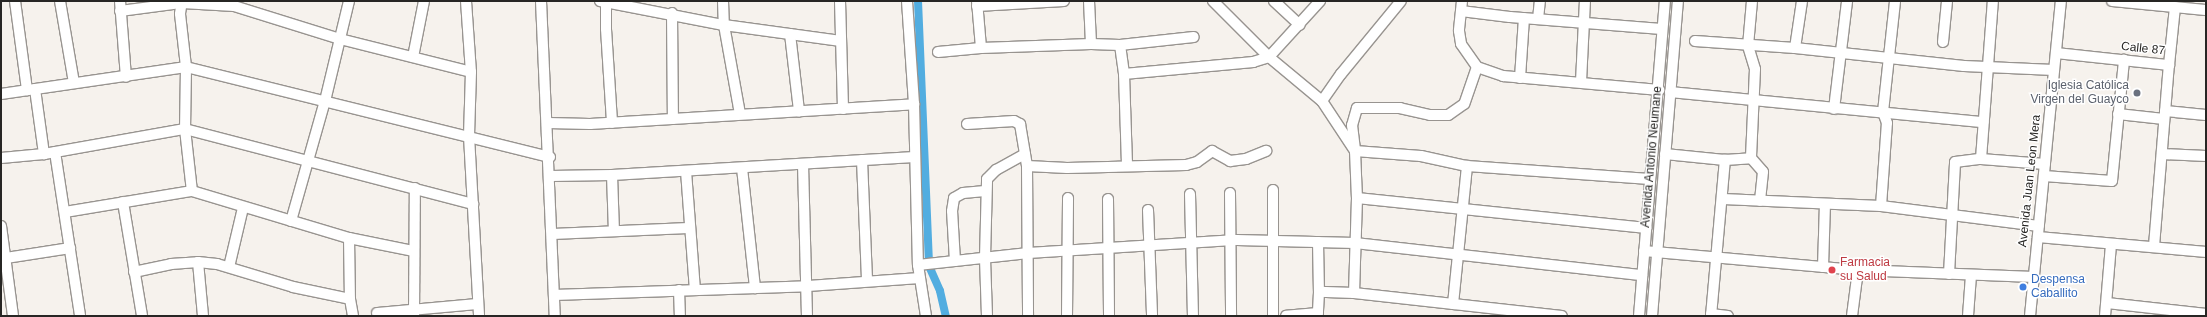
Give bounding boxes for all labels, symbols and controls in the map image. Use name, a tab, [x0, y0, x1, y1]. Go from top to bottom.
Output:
street label: Calle 87	[2120, 40, 2166, 58]
place label: Iglesia Católica Virgen del Guayco	[2030, 79, 2129, 107]
street label: Avenida Antonio Neumane	[1639, 85, 1665, 229]
marker: Iglesia Católica Virgen del Guayco	[2132, 88, 2142, 98]
street label: Avenida Juan Leon Mera	[2016, 114, 2044, 248]
place label: Farmacia su Salud	[1840, 256, 1890, 284]
marker: Farmacia su Salud	[1827, 265, 1837, 275]
place label: Despensa Caballito	[2031, 273, 2085, 301]
marker: Despensa Caballito	[2018, 282, 2028, 292]

